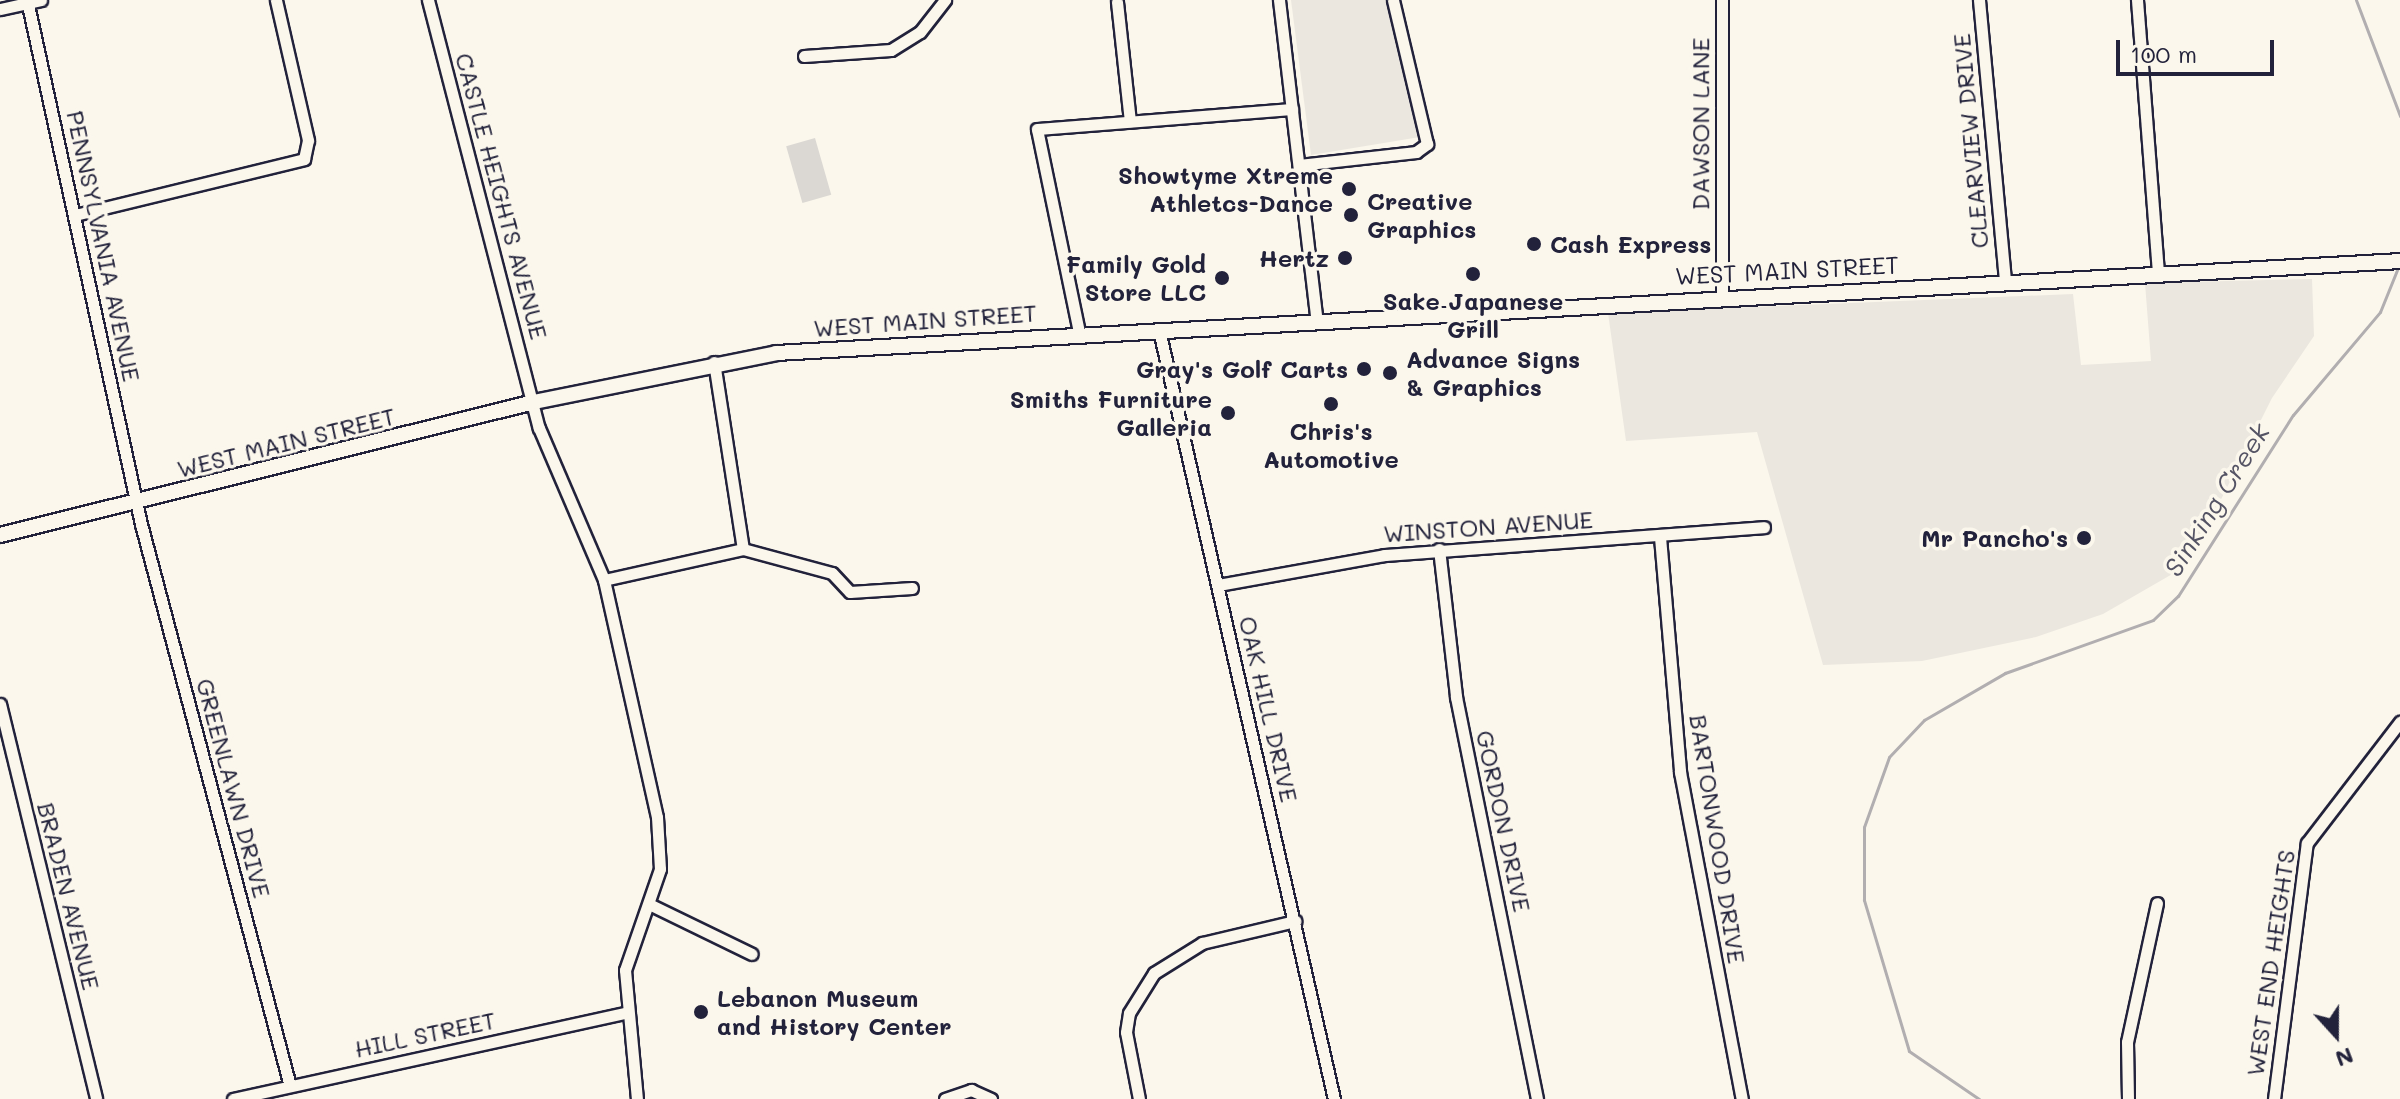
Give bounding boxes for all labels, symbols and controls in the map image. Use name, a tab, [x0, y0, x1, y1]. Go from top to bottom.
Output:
scale bar	[2120, 24, 2278, 74]
street label: CLEARVIEW DRIVE	[1946, 32, 1994, 250]
street label: DAWSON LANE	[1686, 38, 1714, 210]
text: 100 m	[2130, 38, 2197, 69]
street label: CASTLE HEIGHTS AVENUE	[450, 50, 554, 342]
street label: PENNSYLVANIA AVENUE	[61, 108, 147, 384]
place label: Showtyme Xtreme Athletcs-Dance	[1118, 161, 1333, 217]
marker: Showtyme Xtreme Athletcs-Dance	[1340, 180, 1358, 198]
place label: Creative Graphics	[1367, 187, 1476, 243]
marker: Creative Graphics	[1342, 206, 1360, 224]
place label: Cash Express	[1550, 230, 1711, 258]
marker: Cash Express	[1525, 235, 1543, 253]
place label: Hertz	[1259, 244, 1329, 272]
marker: Hertz	[1336, 249, 1354, 267]
place label: Family Gold Store LLC	[1066, 250, 1206, 306]
street label: WEST MAIN STREET	[1674, 250, 1900, 290]
marker: Sake Japanese Grill	[1464, 265, 1482, 283]
marker: Family Gold Store LLC	[1213, 269, 1231, 287]
place label: Sake Japanese Grill	[1383, 287, 1563, 343]
street label: WEST MAIN STREET	[812, 298, 1038, 342]
place label: Advance Signs & Graphics	[1406, 345, 1580, 401]
place label: Gray's Golf Carts	[1136, 355, 1348, 383]
marker: Gray's Golf Carts	[1355, 360, 1373, 378]
marker: Advance Signs & Graphics	[1381, 364, 1399, 382]
place label: Smiths Furniture Galleria	[1010, 385, 1212, 441]
marker: Chris's Automotive	[1322, 395, 1340, 413]
street label: WEST MAIN STREET	[174, 401, 398, 483]
marker: Smiths Furniture Galleria	[1219, 404, 1237, 422]
place label: Chris's Automotive	[1263, 417, 1399, 473]
water label: Sinking Creek	[2158, 418, 2276, 582]
street label: WINSTON AVENUE	[1382, 504, 1594, 548]
place label: Mr Pancho's	[1921, 524, 2068, 552]
marker: Mr Pancho's	[2075, 529, 2093, 547]
street label: OAK HILL DRIVE	[1234, 613, 1304, 805]
street label: GREENLAWN DRIVE	[191, 675, 277, 901]
street label: BARTONWOOD DRIVE	[1684, 712, 1752, 966]
street label: GORDON DRIVE	[1471, 728, 1537, 914]
street label: BRADEN AVENUE	[32, 799, 106, 993]
street label: WEST END HEIGHTS	[2240, 848, 2300, 1078]
place label: Lebanon Museum and History Center	[717, 984, 952, 1040]
north arrow	[2296, 995, 2376, 1075]
marker: Lebanon Museum and History Center	[692, 1003, 710, 1021]
street label: HILL STREET	[352, 1005, 498, 1063]
text: N	[2332, 1041, 2358, 1074]

